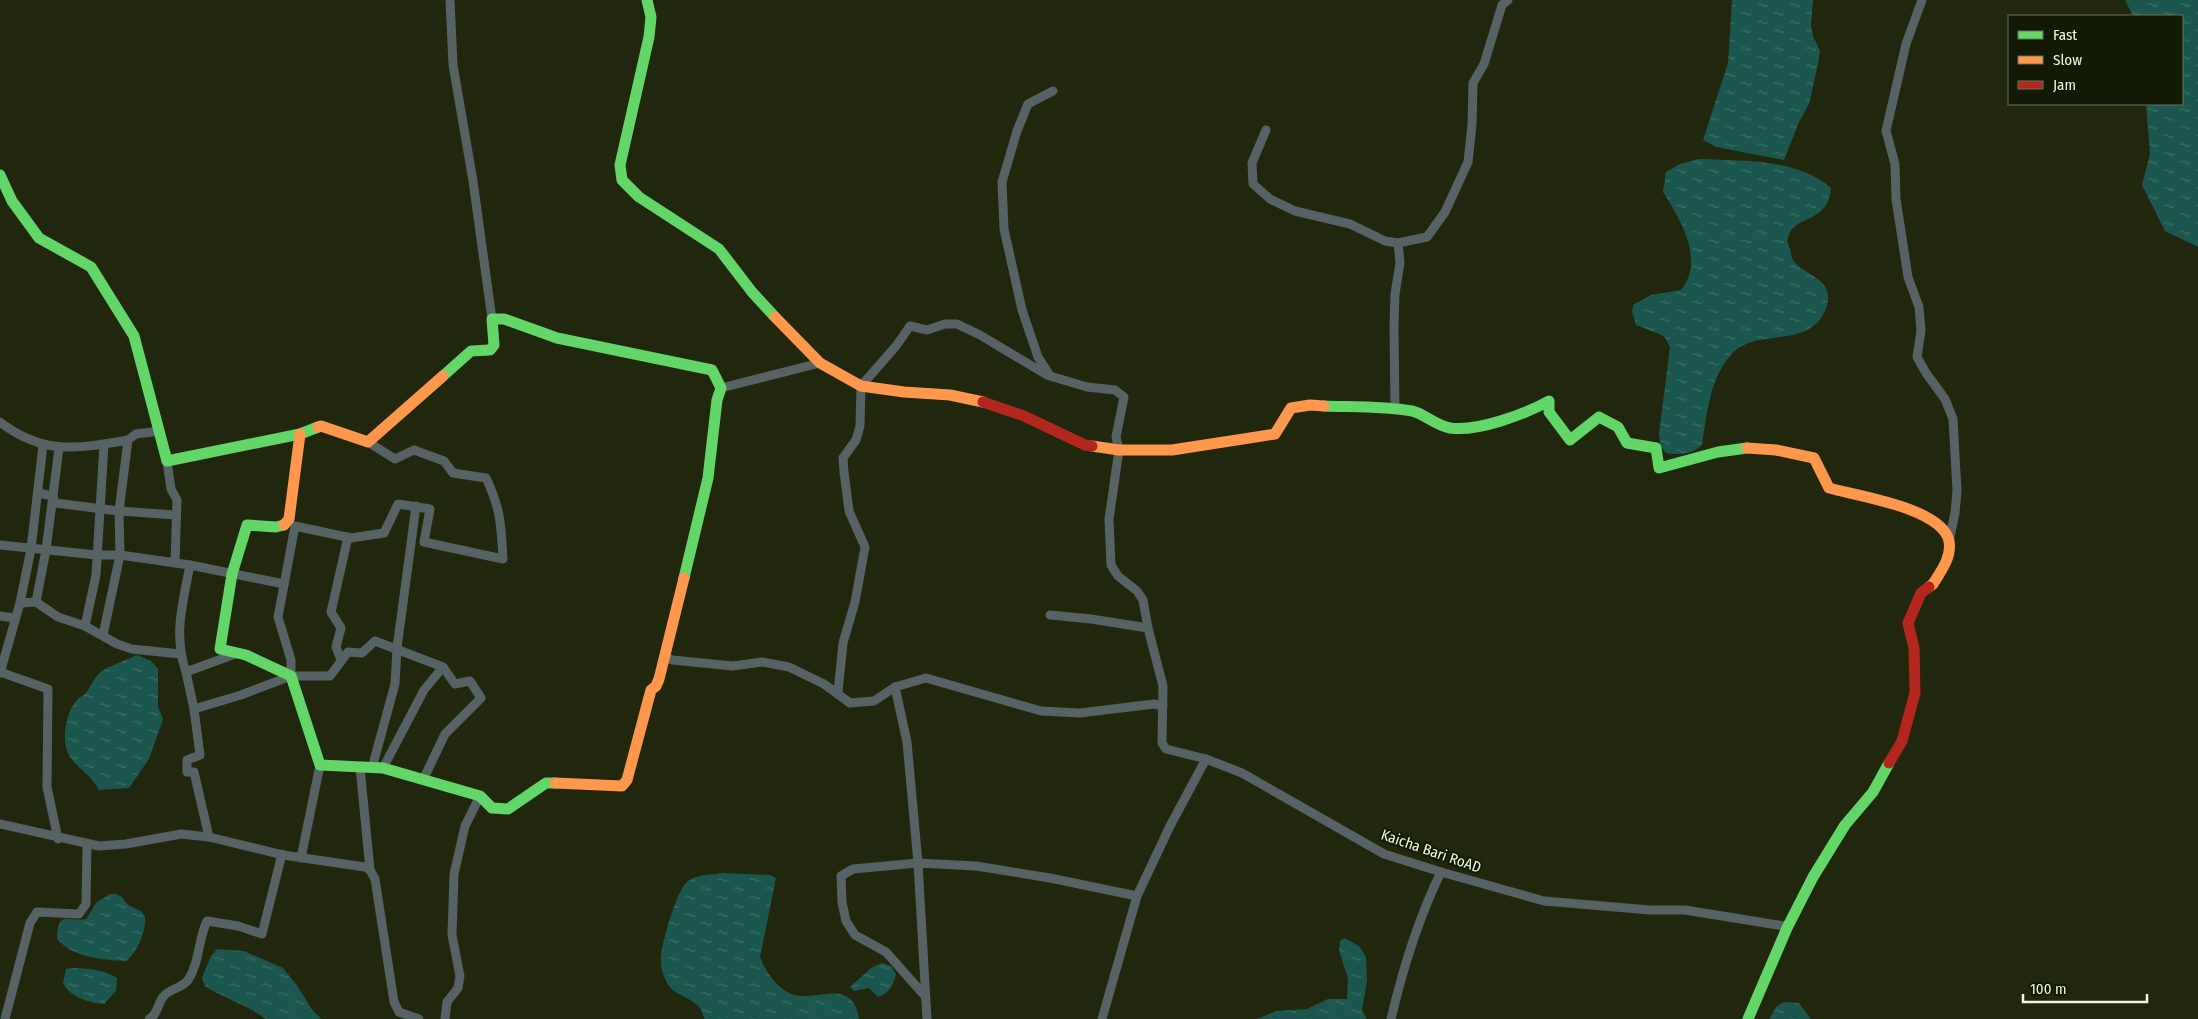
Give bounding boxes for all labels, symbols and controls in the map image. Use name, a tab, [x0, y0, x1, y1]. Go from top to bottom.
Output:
legend	[2008, 15, 2183, 105]
text: Fast	[2053, 26, 2077, 44]
text: Slow	[2053, 51, 2082, 69]
text: Jam	[2053, 76, 2076, 94]
street label: Kaicha Bari RoAD	[1379, 825, 1483, 877]
scale bar	[2023, 972, 2147, 1004]
text: 100 m	[2030, 980, 2067, 998]

